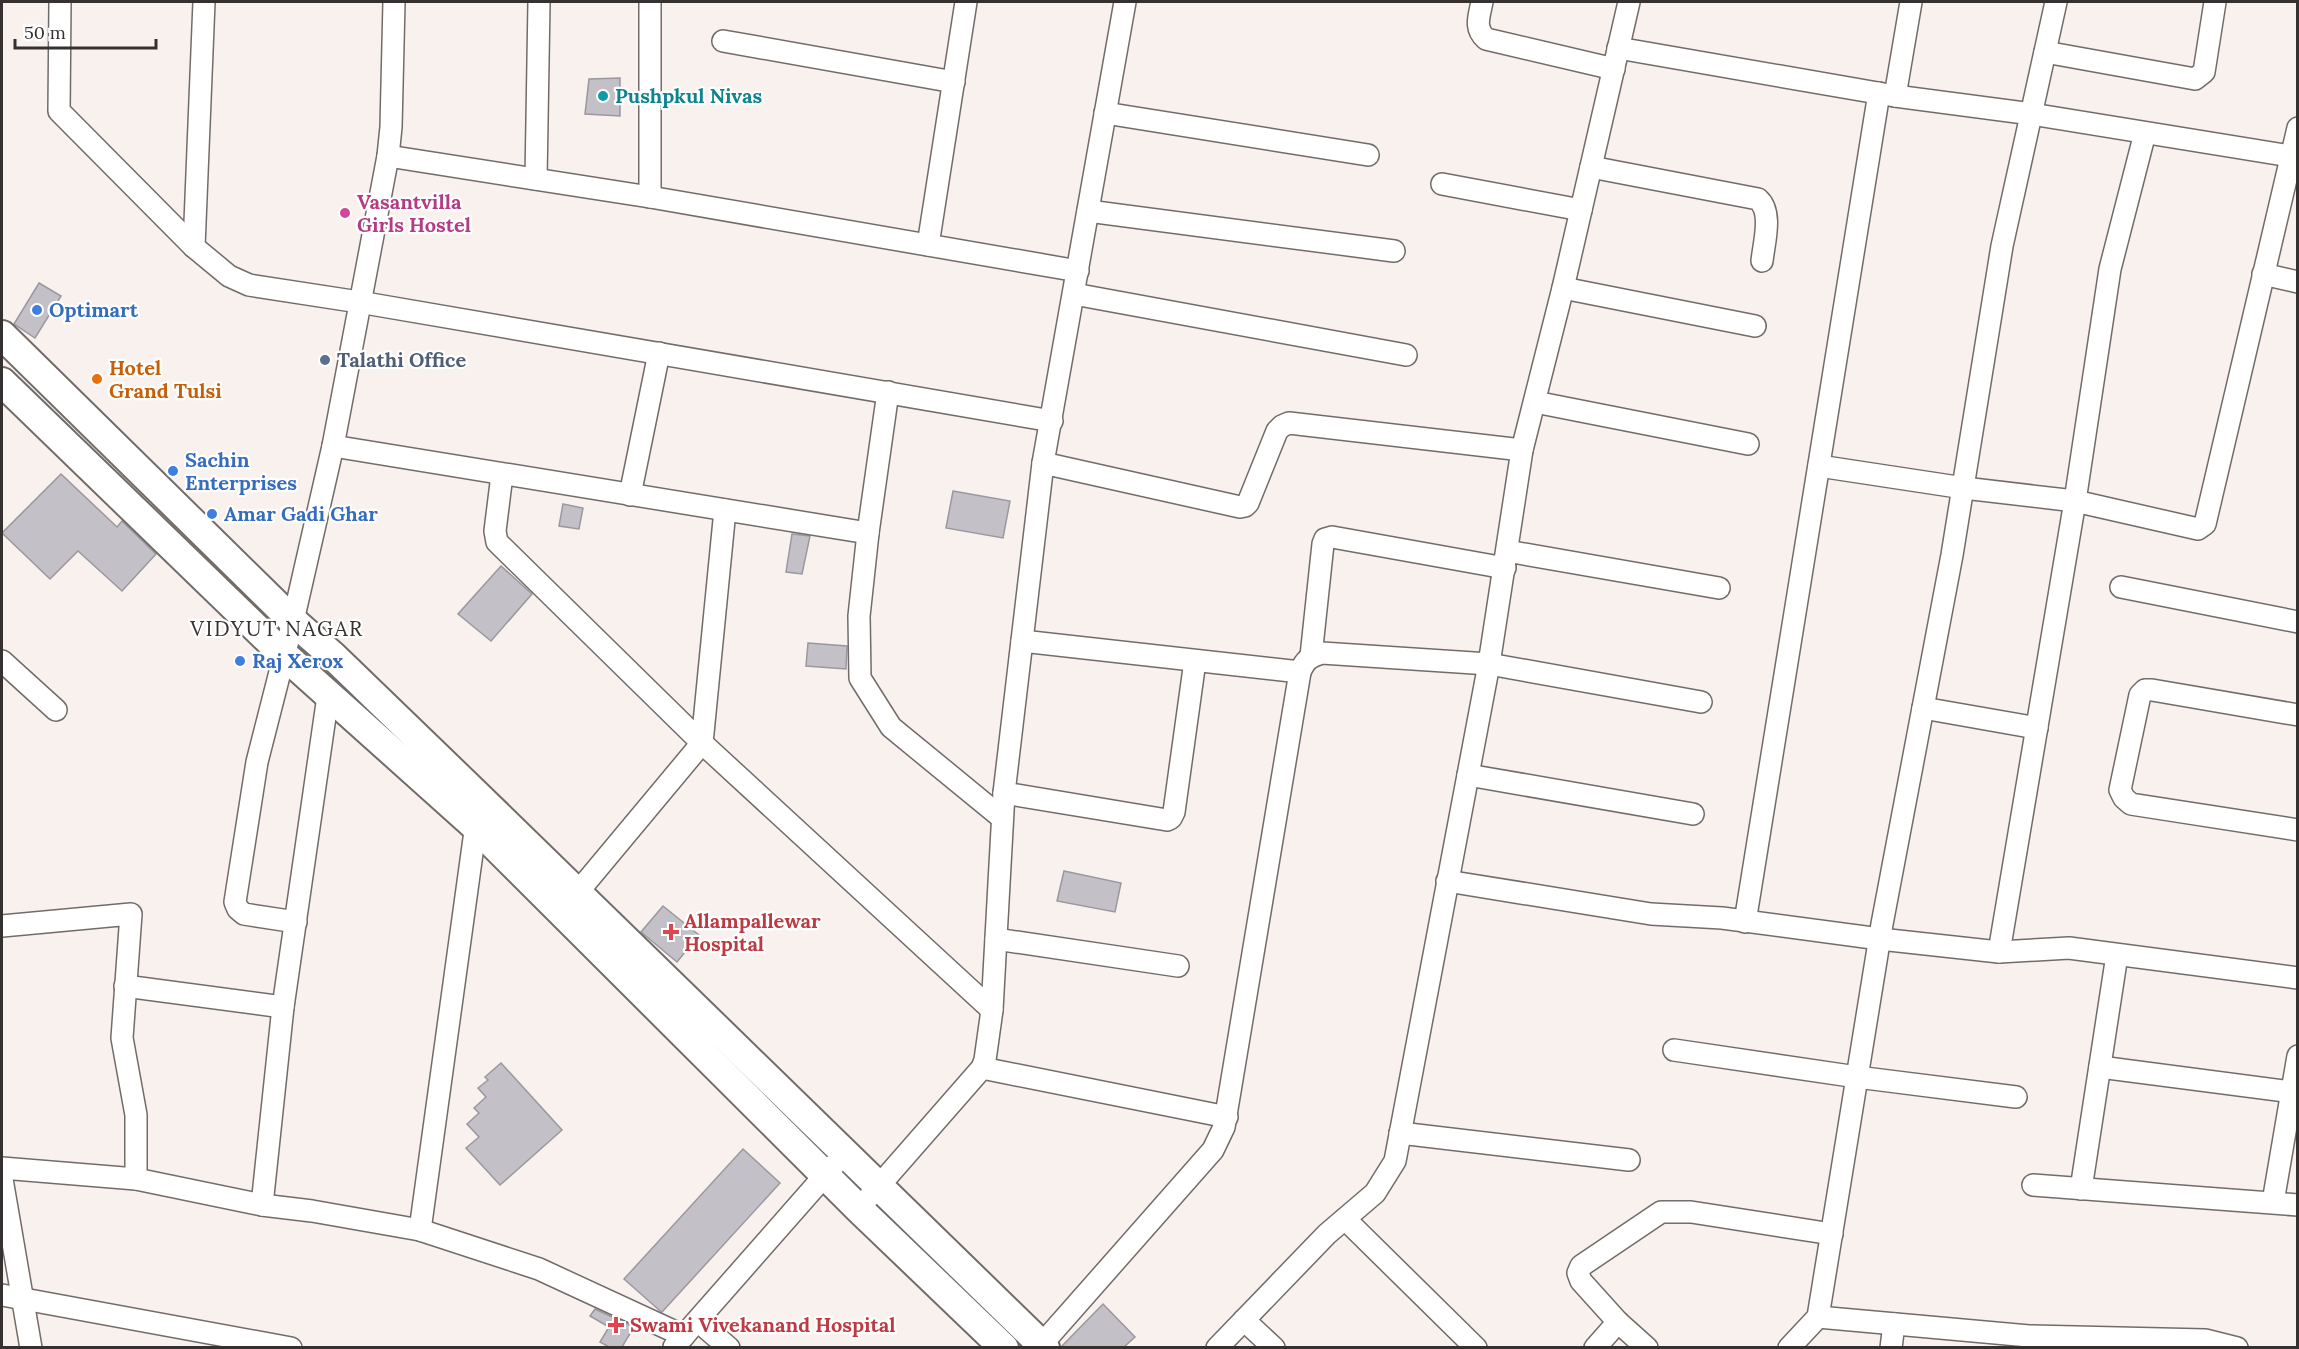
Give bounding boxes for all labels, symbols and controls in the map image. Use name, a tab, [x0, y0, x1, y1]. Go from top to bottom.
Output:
scale bar	[15, 12, 156, 50]
text: 50 m	[24, 21, 66, 44]
place label: Pushpkul Nivas	[615, 83, 762, 108]
marker: Pushpkul Nivas	[596, 89, 610, 103]
place label: Vasantvilla Girls Hostel	[357, 189, 471, 237]
marker: Vasantvilla Girls Hostel	[338, 206, 352, 220]
place label: Optimart	[49, 297, 139, 322]
marker: Optimart	[30, 303, 44, 317]
place label: Talathi Office	[337, 347, 466, 372]
marker: Talathi Office	[318, 353, 332, 367]
place label: Hotel Grand Tulsi	[109, 355, 222, 403]
marker: Hotel Grand Tulsi	[90, 372, 104, 386]
place label: Sachin Enterprises	[185, 447, 297, 495]
marker: Sachin Enterprises	[166, 464, 180, 478]
place label: Amar Gadi Ghar	[224, 501, 378, 526]
marker: Amar Gadi Ghar	[205, 507, 219, 521]
district label: VIDYUT NAGAR	[189, 615, 364, 642]
place label: Raj Xerox	[252, 648, 344, 673]
marker: Raj Xerox	[233, 654, 247, 668]
place label: Allampallewar Hospital	[684, 908, 821, 956]
marker: Allampallewar Hospital	[662, 923, 680, 941]
place label: Swami Vivekanand Hospital	[630, 1312, 895, 1337]
marker: Swami Vivekanand Hospital	[607, 1316, 625, 1334]

